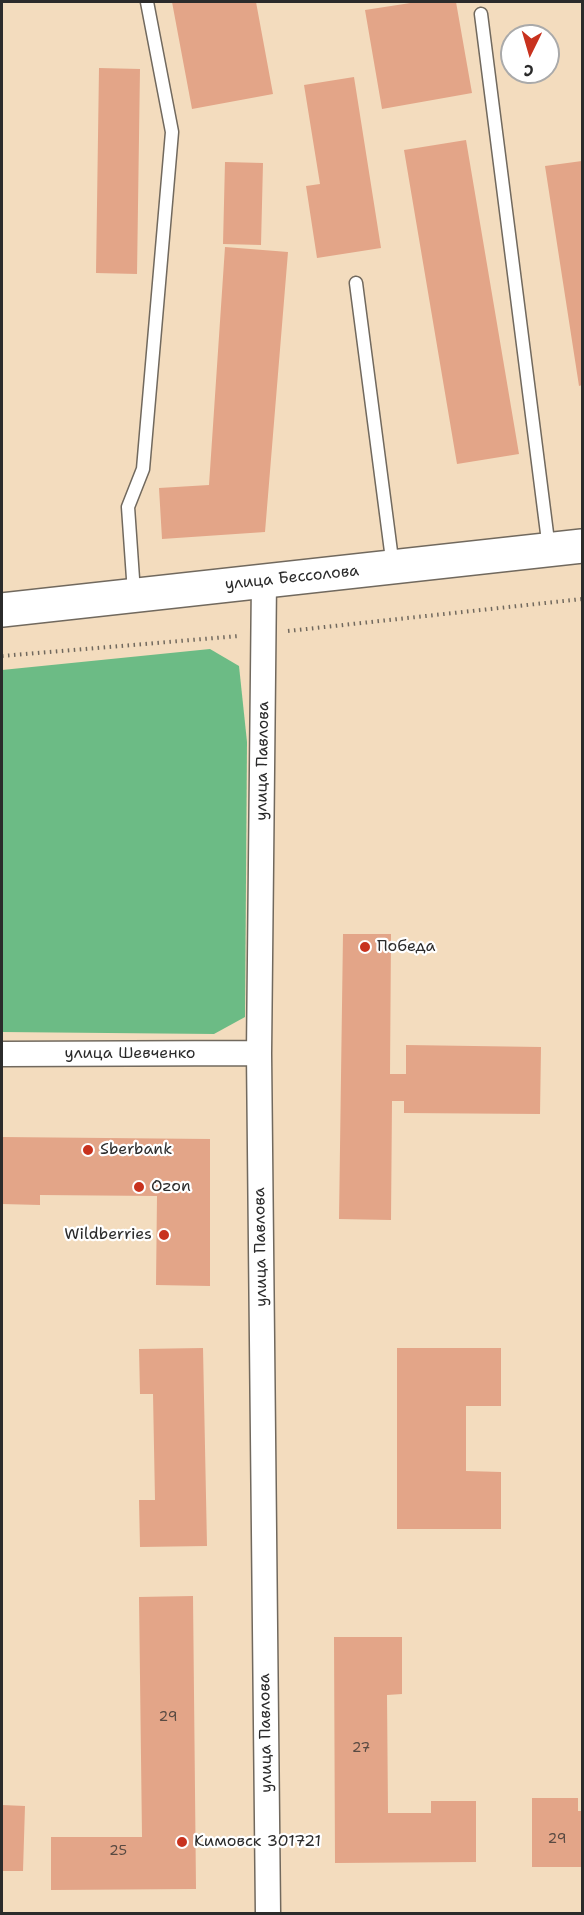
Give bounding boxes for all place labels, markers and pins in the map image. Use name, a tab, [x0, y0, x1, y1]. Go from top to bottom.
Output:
place label: Победа	[377, 937, 435, 957]
marker: Победа	[358, 940, 372, 954]
place label: Sberbank	[100, 1140, 172, 1160]
marker: Sberbank	[81, 1143, 95, 1157]
place label: Ozon	[151, 1177, 191, 1197]
marker: Ozon	[132, 1180, 146, 1194]
place label: Wildberries	[64, 1225, 152, 1245]
marker: Wildberries	[157, 1228, 171, 1242]
place label: Кимовск 301721	[194, 1832, 321, 1852]
marker: Кимовск 301721	[175, 1835, 189, 1849]

